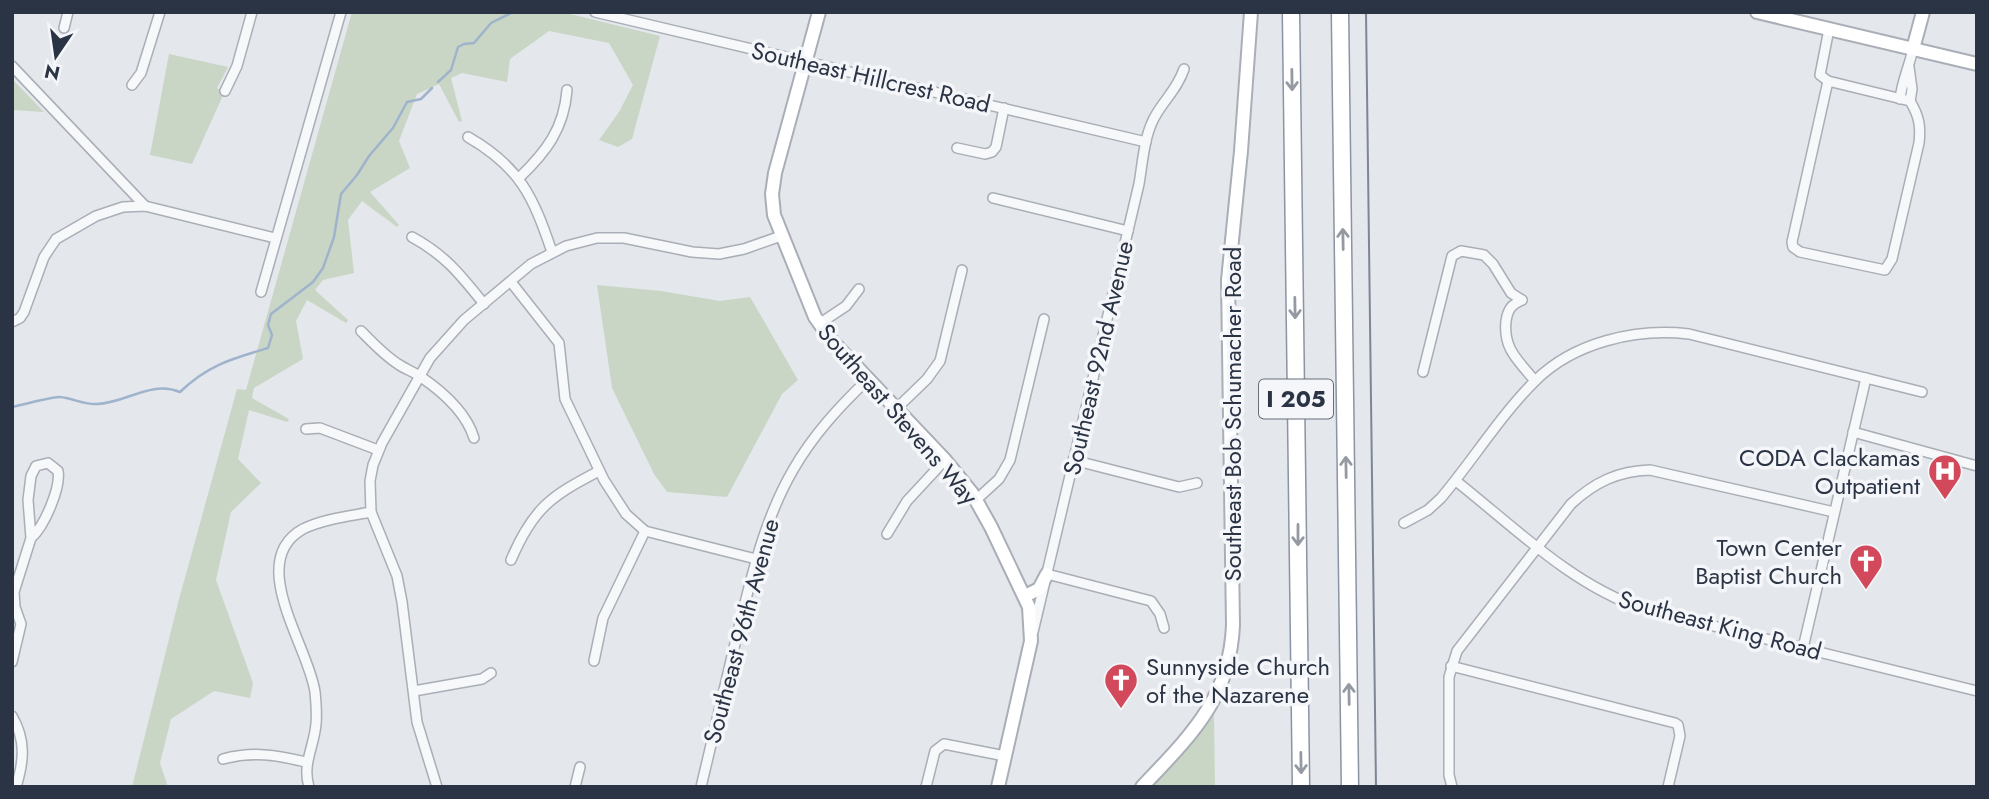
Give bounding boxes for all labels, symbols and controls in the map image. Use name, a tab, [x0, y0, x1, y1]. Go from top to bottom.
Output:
north arrow	[21, 21, 91, 91]
street label: Southeast Hillcrest Road	[748, 32, 994, 122]
text: N	[42, 57, 63, 87]
one-way arrow	[1285, 69, 1298, 92]
one-way arrow	[1336, 228, 1350, 251]
street label: Southeast 92nd Avenue	[1054, 237, 1142, 479]
street label: Southeast Bob Schumacher Road	[1215, 247, 1250, 581]
one-way arrow	[1288, 296, 1302, 319]
street label: Southeast Stevens Way	[809, 316, 987, 513]
road number: I 205	[1259, 380, 1333, 418]
place label: CODA Clackamas Outpatient	[1739, 440, 1920, 503]
hospital icon: CODA Clackamas Outpatient	[1926, 452, 1964, 501]
one-way arrow	[1339, 455, 1353, 478]
street label: Southeast 96th Avenue	[694, 515, 788, 747]
one-way arrow	[1291, 524, 1305, 547]
place label: Town Center Baptist Church	[1695, 530, 1843, 593]
church icon: Town Center Baptist Church	[1847, 542, 1885, 591]
street label: Southeast King Road	[1615, 581, 1825, 669]
place label: Sunnyside Church of the Nazarene	[1146, 649, 1330, 712]
church icon: Sunnyside Church of the Nazarene	[1102, 661, 1140, 710]
one-way arrow	[1342, 683, 1356, 706]
one-way arrow	[1294, 751, 1308, 774]

